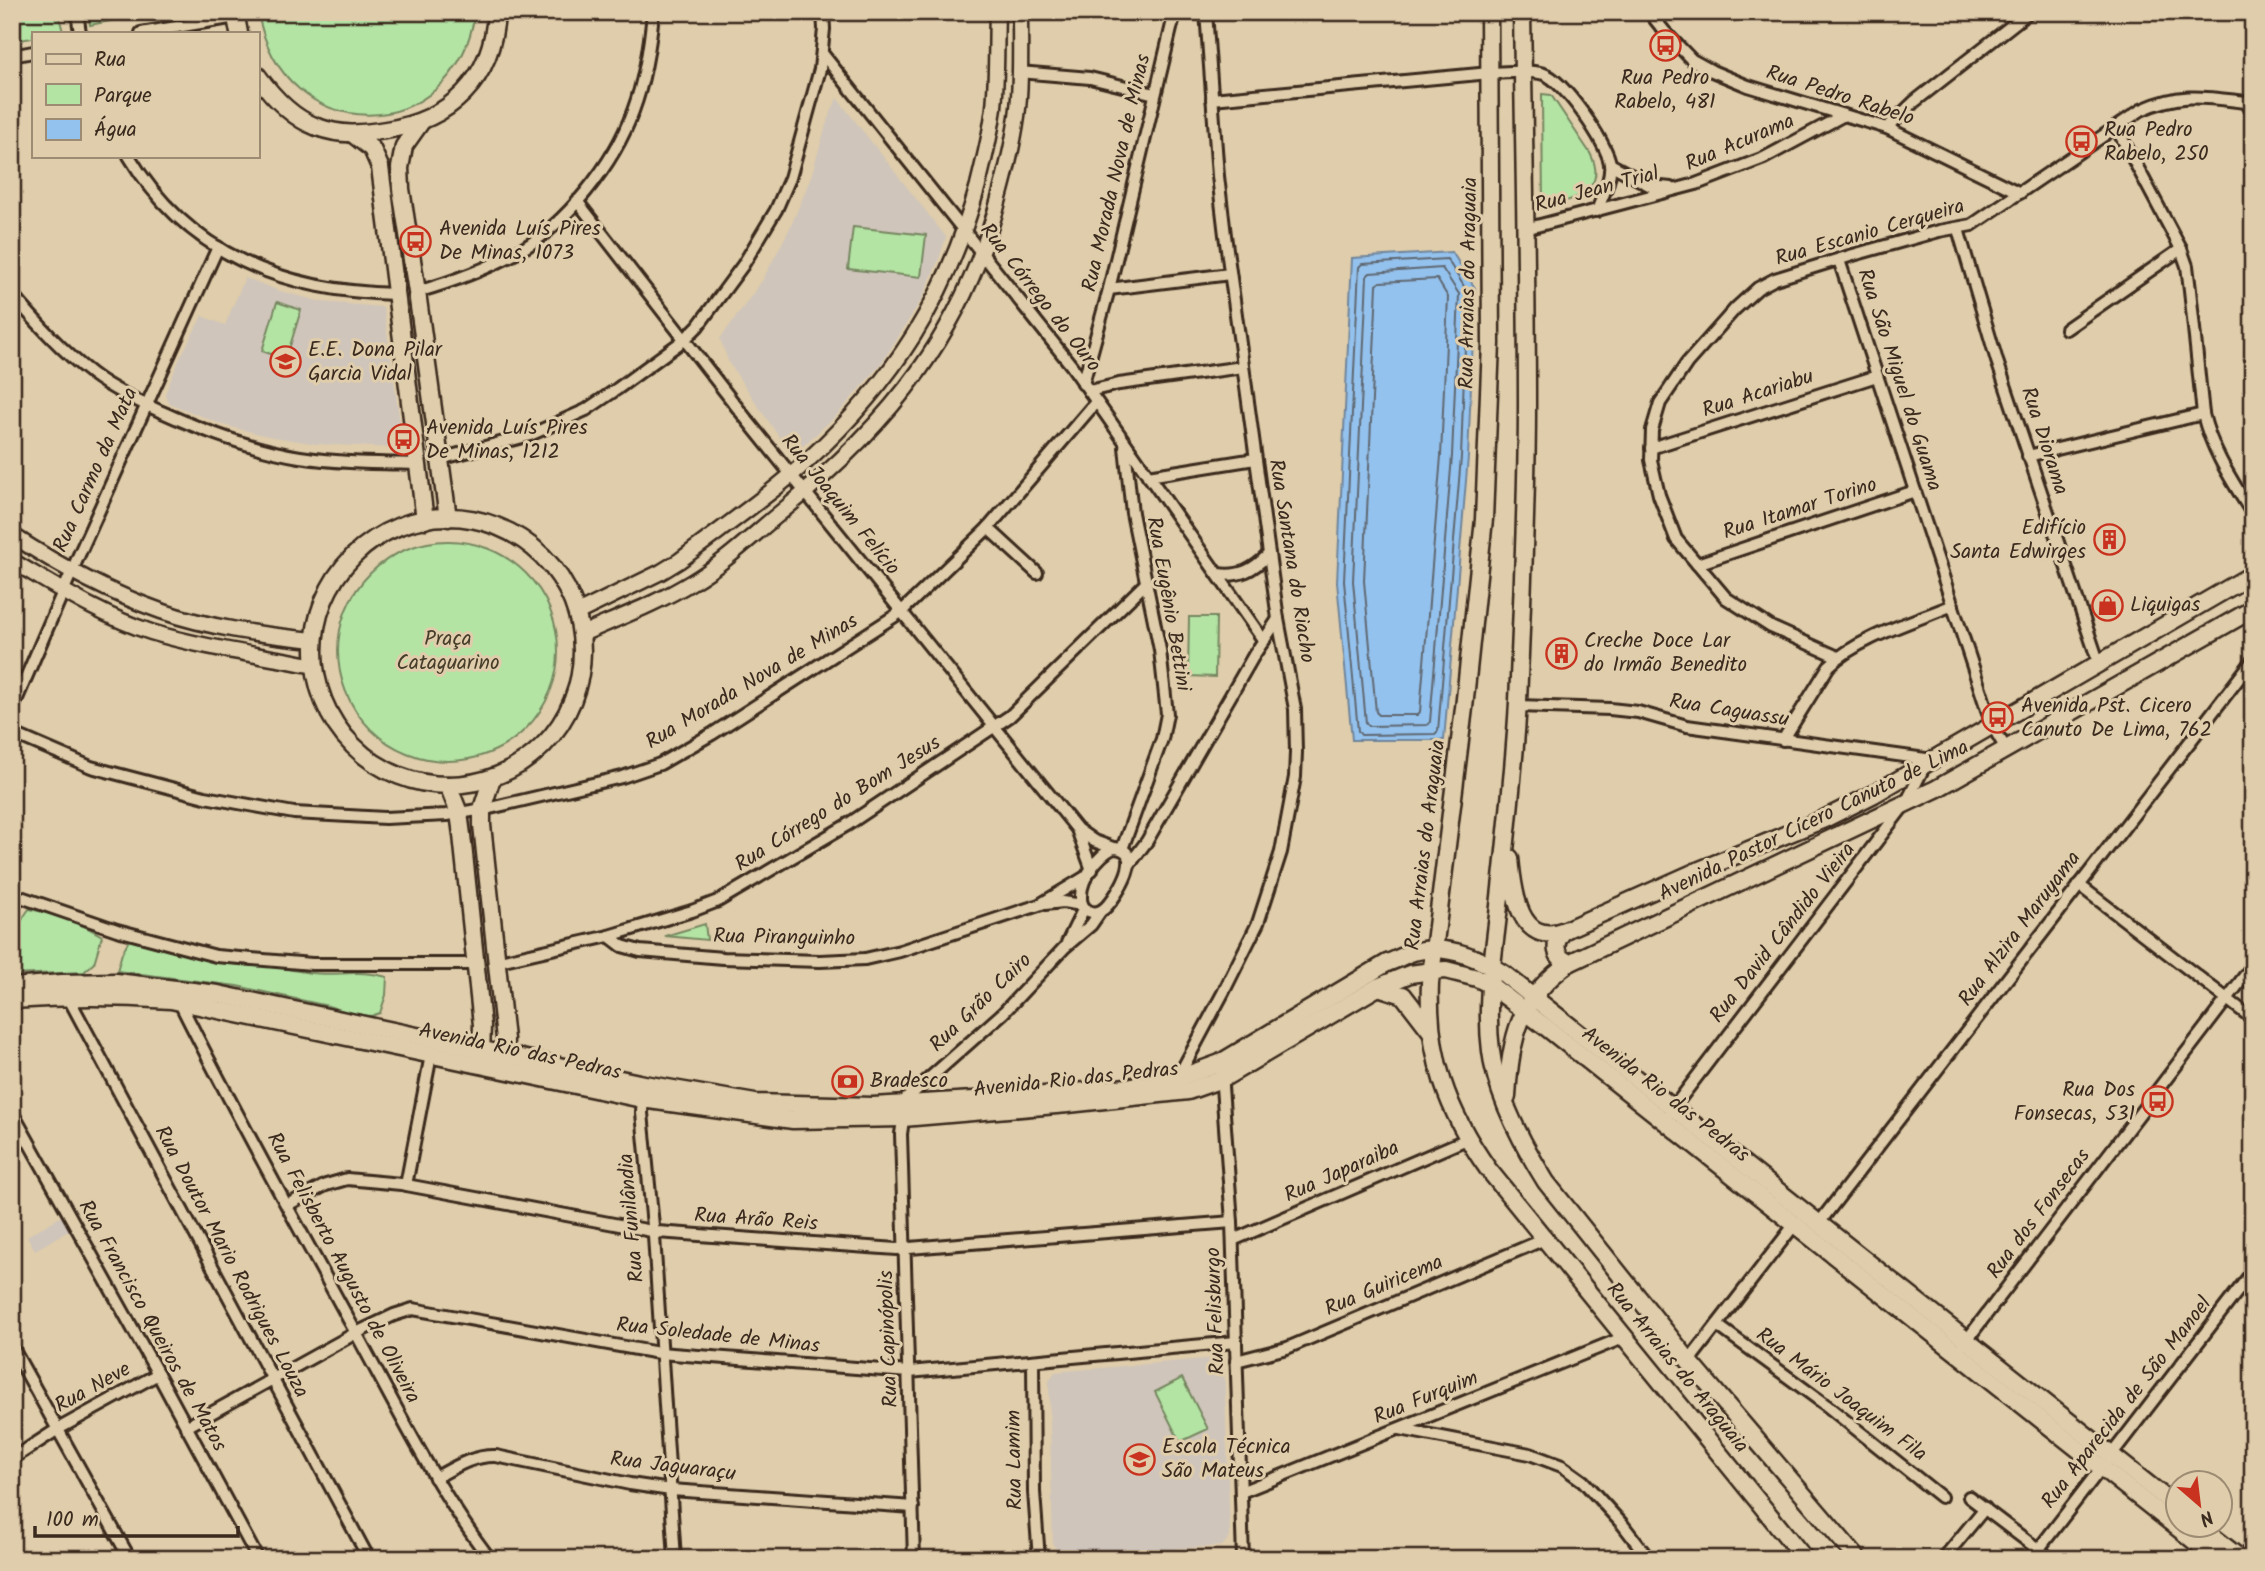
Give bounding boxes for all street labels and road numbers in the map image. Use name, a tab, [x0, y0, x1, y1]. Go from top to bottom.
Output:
street label: Rua Morada Nova de Minas	[1074, 51, 1160, 295]
street label: Rua Pedro Rabelo	[1762, 56, 1918, 136]
street label: Rua Acurama	[1680, 105, 1800, 181]
street label: Rua Jean Trial	[1531, 158, 1663, 222]
street label: Rua Arraias do Araguaia	[1451, 177, 1487, 389]
street label: Rua Escanio Cerqueira	[1772, 190, 1968, 276]
street label: Rua Córrego do Ouro	[971, 216, 1109, 380]
street label: Rua São Miguel do Guama	[1847, 265, 1951, 495]
street label: Rua Acariabu	[1698, 360, 1818, 428]
street label: Rua Carmo da Mata	[45, 382, 147, 558]
street label: Rua Diorama	[2011, 383, 2077, 499]
street label: Rua Joaquim Felício	[772, 427, 908, 583]
street label: Rua Santana do Riacho	[1259, 457, 1323, 665]
street label: Rua Itamar Torino	[1719, 469, 1881, 549]
street label: Rua Eugênio Bettini	[1136, 514, 1200, 695]
street label: Rua Morada Nova de Minas	[639, 605, 865, 759]
street label: Rua Caguassu	[1667, 685, 1791, 737]
street label: Rua Córrego do Bom Jesus	[728, 727, 948, 881]
street label: Avenida Pastor Cícero Canuto de Lima	[1653, 731, 1975, 911]
street label: Rua Arraias do Araguaia	[1397, 738, 1455, 952]
street label: Rua David Cândido Vieira	[1702, 835, 1864, 1031]
street label: Rua Alzira Maruyama	[1950, 844, 2090, 1014]
street label: Rua Piranguinho	[713, 920, 855, 956]
street label: Rua Grão Cairo	[922, 945, 1040, 1061]
street label: Avenida Rio das Pedras	[416, 1014, 624, 1090]
street label: Avenida Rio das Pedras	[1574, 1019, 1756, 1171]
street label: Avenida Rio das Pedras	[972, 1053, 1180, 1107]
street label: Rua Doutor Mario Rodrigues Louza	[145, 1120, 317, 1404]
street label: Rua Felisberto Augusto de Oliveira	[257, 1126, 429, 1410]
street label: Rua Japaraiba	[1279, 1132, 1405, 1212]
street label: Rua dos Fonsecas	[1979, 1142, 2099, 1286]
street label: Rua Funilândia	[610, 1152, 654, 1284]
street label: Rua Francisco Queiros de Matos	[69, 1194, 235, 1458]
street label: Rua Arão Reis	[693, 1199, 819, 1241]
street label: Rua Guiricema	[1320, 1246, 1448, 1326]
street label: Rua Felisburgo	[1197, 1247, 1235, 1375]
street label: Rua Capinópolis	[870, 1270, 908, 1408]
street label: Rua Arraias do Araguaia	[1597, 1275, 1757, 1461]
street label: Rua Aparecida de São Manoel	[2033, 1290, 2221, 1516]
street label: Rua Soledade de Minas	[615, 1309, 821, 1363]
street label: Rua Mário Joaquim Fila	[1748, 1319, 1934, 1471]
street label: Rua Neve	[49, 1353, 138, 1422]
street label: Rua Furquim	[1369, 1362, 1483, 1434]
street label: Rua Lamim	[998, 1410, 1032, 1510]
street label: Rua Jaguaraçu	[608, 1443, 738, 1491]

